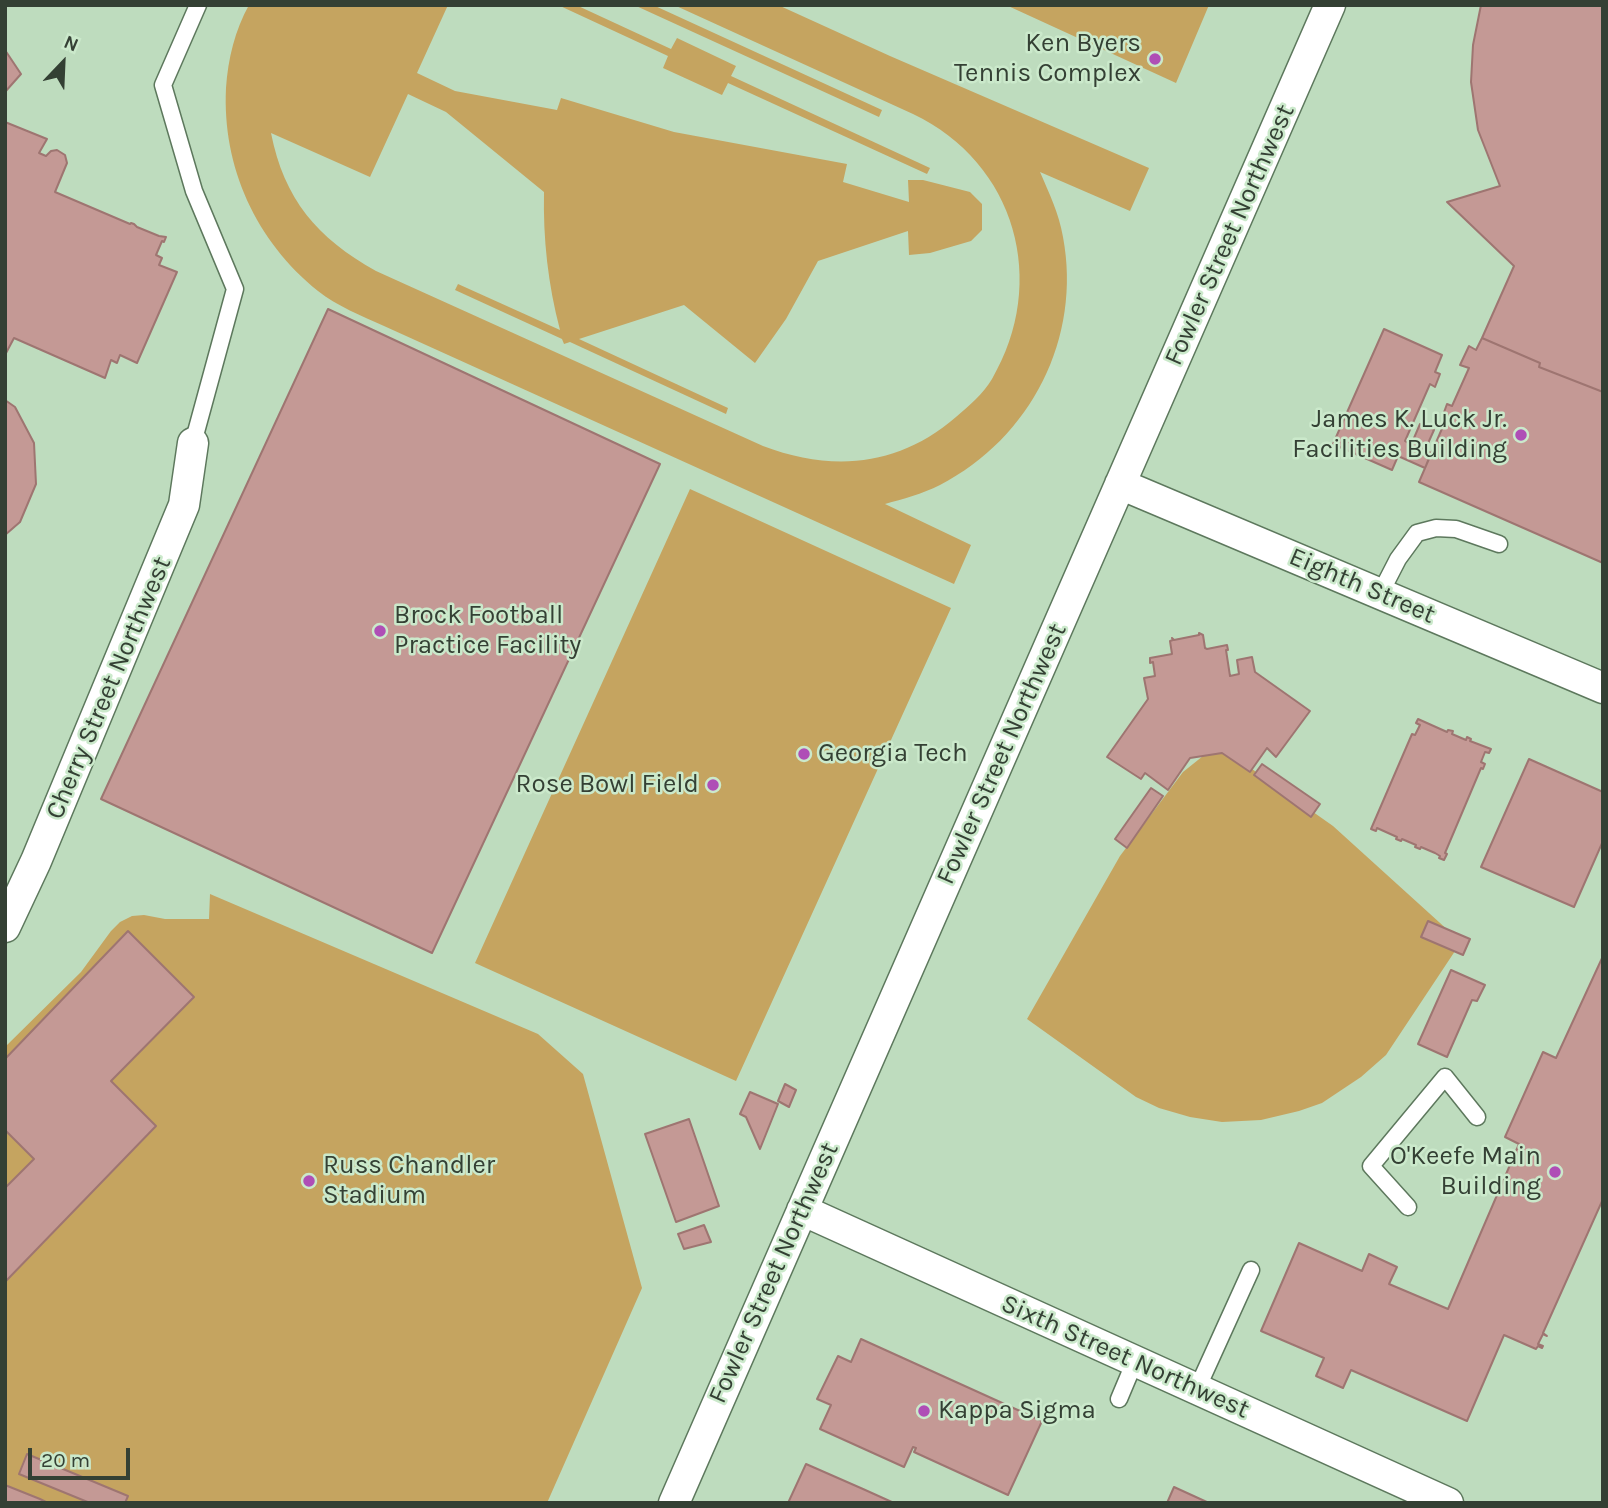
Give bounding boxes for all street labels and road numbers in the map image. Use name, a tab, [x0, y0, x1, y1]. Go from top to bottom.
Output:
street label: Fowler Street Northwest	[1158, 100, 1302, 370]
street label: Eighth Street	[1284, 541, 1440, 631]
street label: Cherry Street Northwest	[40, 552, 178, 824]
street label: Fowler Street Northwest	[930, 619, 1074, 889]
street label: Fowler Street Northwest	[702, 1138, 846, 1408]
street label: Sixth Street Northwest	[996, 1288, 1254, 1426]

